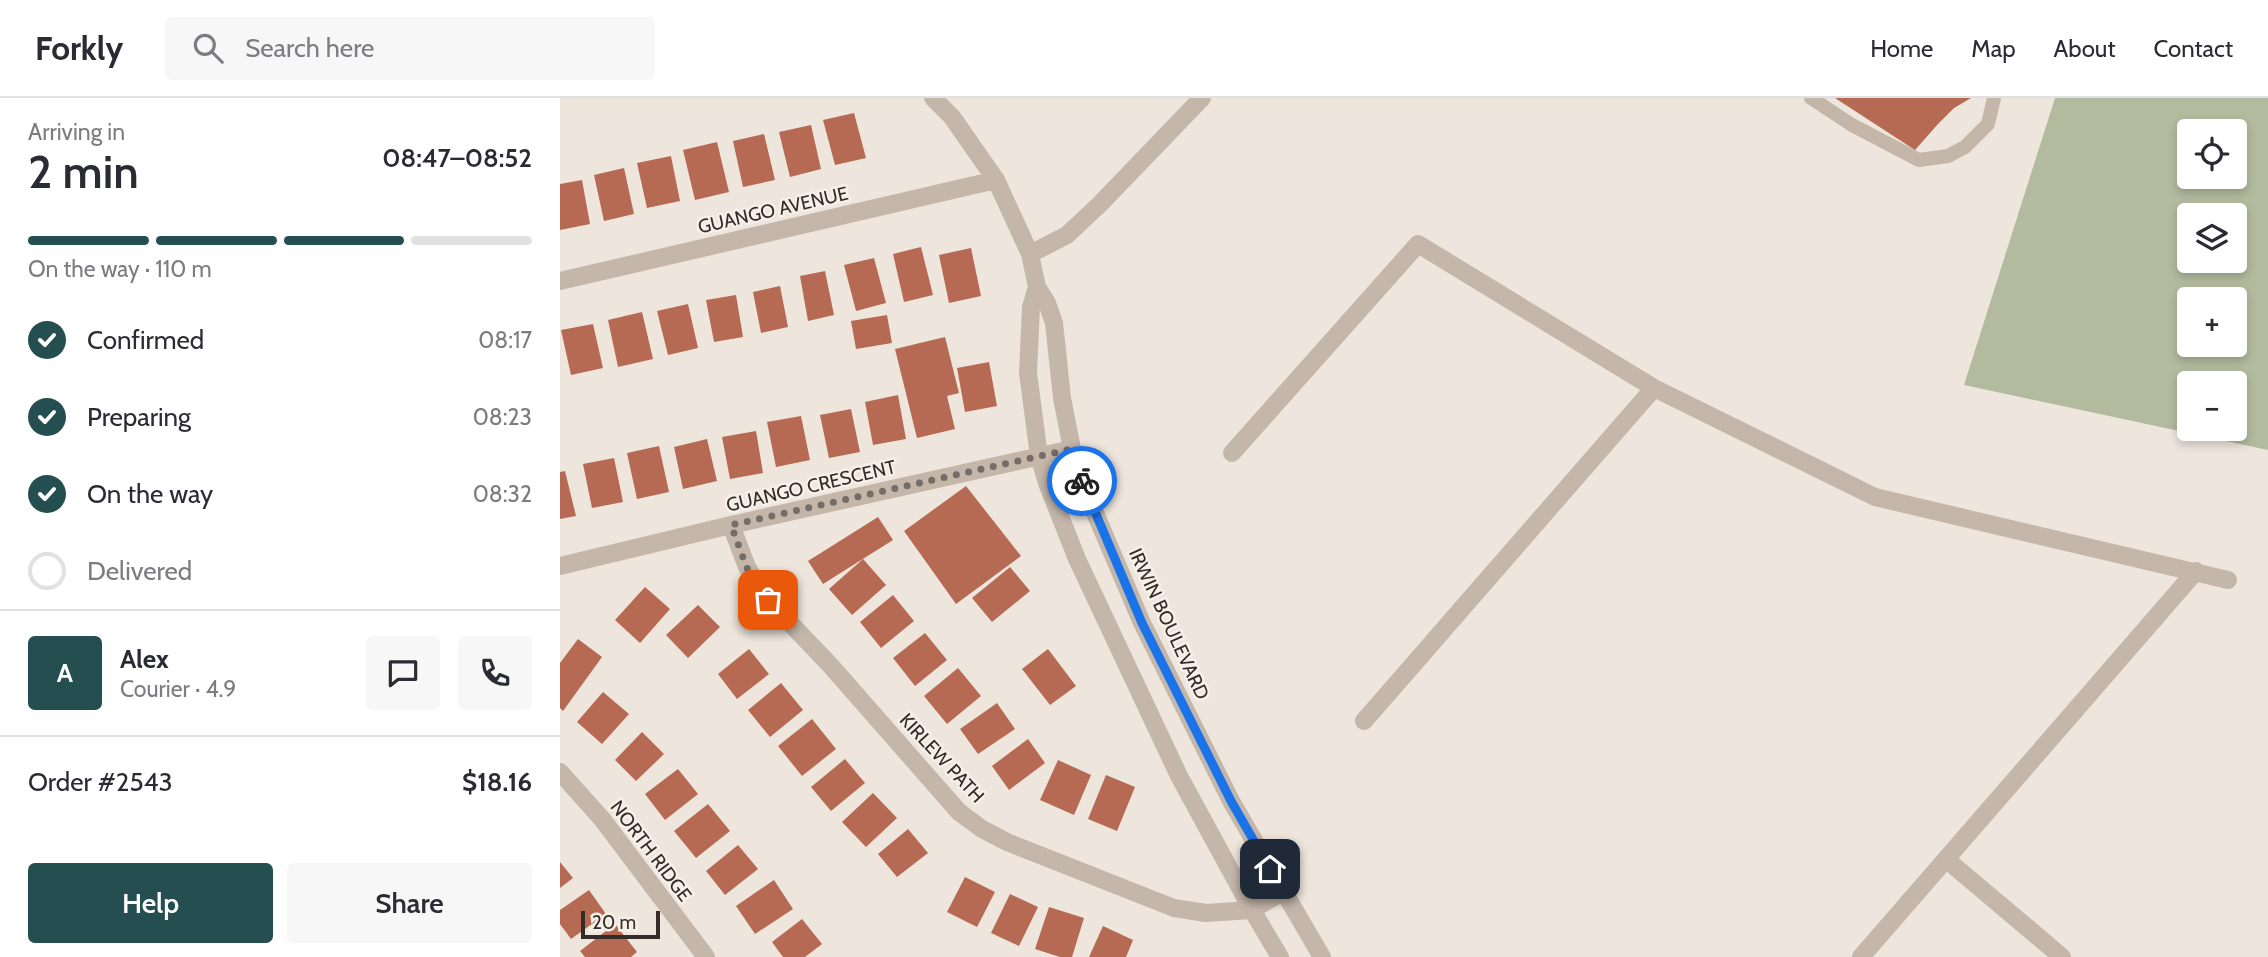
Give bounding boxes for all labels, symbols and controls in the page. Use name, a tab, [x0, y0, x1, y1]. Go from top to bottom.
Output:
search box	[165, 17, 655, 80]
text: Forkly	[35, 28, 123, 68]
icon: search	[189, 29, 227, 67]
text: Search here	[245, 32, 374, 64]
text: Home	[1870, 34, 1933, 63]
text: Map	[1971, 34, 2016, 63]
text: About	[2054, 34, 2116, 63]
text: Contact	[2154, 34, 2233, 63]
text: Arriving in	[28, 118, 125, 146]
map controls	[2177, 119, 2247, 441]
button: locate	[2177, 119, 2247, 189]
text: 08:47–08:52	[382, 142, 532, 174]
text: 2 min	[28, 144, 139, 200]
street label: GUANGO AVENUE	[696, 182, 850, 238]
button: layers	[2177, 203, 2247, 273]
text: On the way · 110 m	[28, 255, 212, 283]
button: +	[2177, 287, 2247, 357]
icon: check	[28, 321, 66, 359]
text: Confirmed	[87, 324, 204, 356]
text: 08:17	[478, 326, 532, 354]
button: −	[2177, 371, 2247, 441]
icon: check	[28, 398, 66, 436]
text: Preparing	[87, 401, 191, 433]
text: 08:23	[473, 403, 532, 431]
courier	[1047, 446, 1117, 516]
street label: GUANGO CRESCENT	[724, 455, 898, 517]
icon: bike	[1063, 462, 1101, 500]
icon: check	[28, 475, 66, 513]
text: On the way	[87, 478, 213, 510]
text: 08:32	[473, 480, 532, 508]
street label: IRWIN BOULEVARD	[1124, 545, 1214, 703]
text: Delivered	[87, 555, 192, 587]
pin	[738, 570, 798, 630]
icon: bag	[749, 581, 787, 619]
button: chat	[366, 636, 440, 710]
button: phone	[458, 636, 532, 710]
text: Alex	[120, 643, 169, 675]
text: A	[57, 657, 73, 689]
text: Courier · 4.9	[120, 675, 236, 703]
street label: KIRLEW PATH	[895, 709, 989, 807]
text: Order #2543	[28, 766, 173, 798]
text: $18.16	[462, 766, 532, 798]
street label: NORTH RIDGE	[606, 796, 696, 906]
pin	[1240, 839, 1300, 899]
icon: home	[1251, 850, 1289, 888]
button: Help	[28, 863, 273, 943]
button: Share	[287, 863, 532, 943]
scale bar	[581, 908, 660, 940]
text: 20 m	[592, 911, 636, 934]

